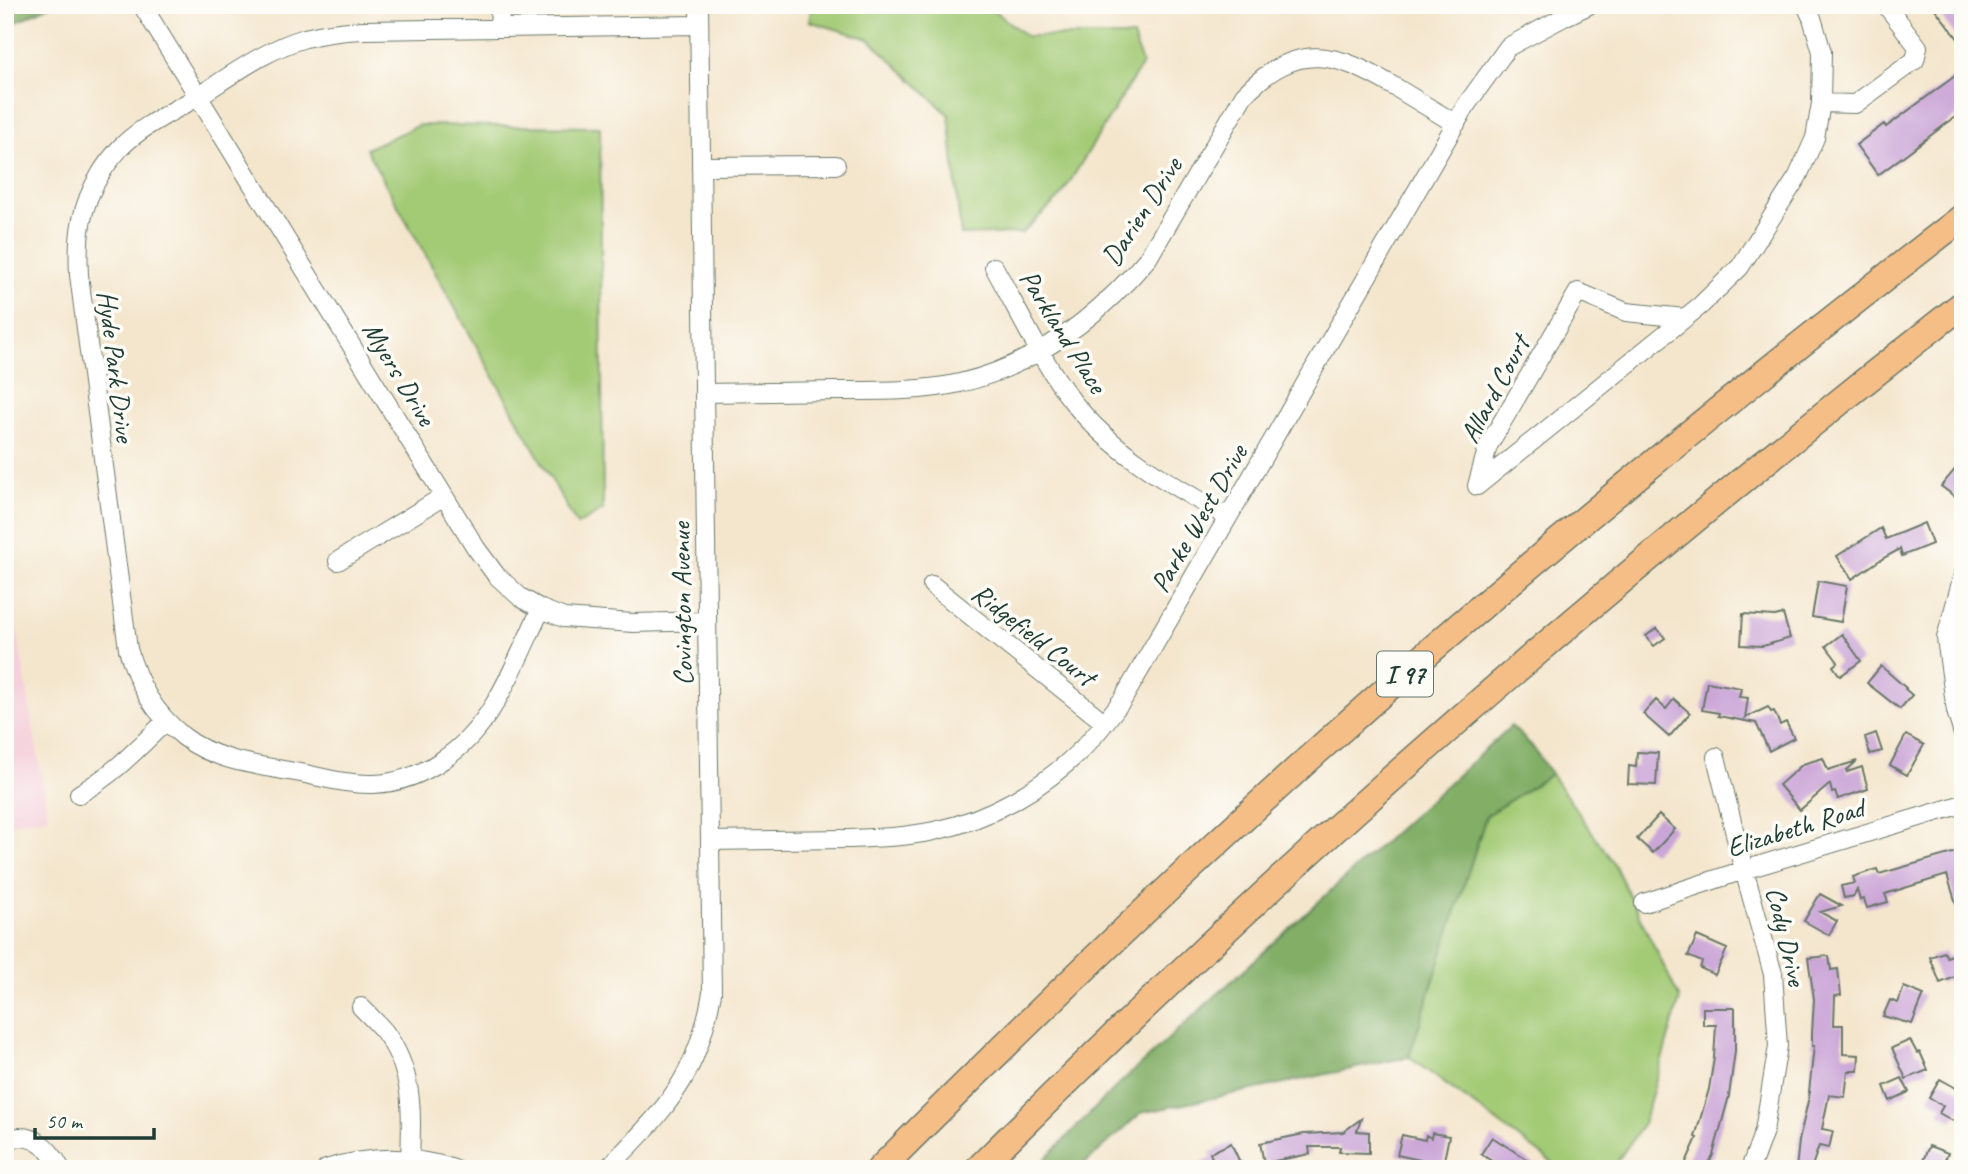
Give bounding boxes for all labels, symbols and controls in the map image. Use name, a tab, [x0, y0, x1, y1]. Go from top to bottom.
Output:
street label: Darien Drive	[1093, 149, 1190, 272]
street label: Parkland Place	[1012, 263, 1116, 401]
street label: Hyde Park Drive	[90, 288, 143, 446]
street label: Myers Drive	[355, 315, 445, 433]
street label: Allard Court	[1452, 326, 1539, 449]
street label: Parke West Drive	[1142, 436, 1256, 598]
street label: Covington Avenue	[663, 520, 700, 686]
street label: Ridgefield Court	[965, 575, 1106, 696]
road number: I 97	[1377, 652, 1433, 696]
street label: Elizabeth Road	[1722, 789, 1872, 865]
street label: Cody Drive	[1758, 883, 1815, 991]
scale bar	[35, 1097, 154, 1141]
text: 50 m	[46, 1108, 84, 1134]

